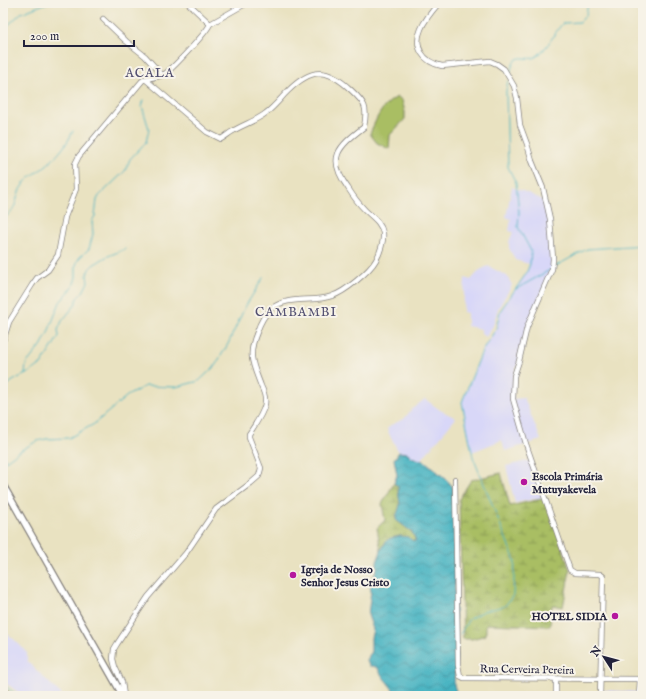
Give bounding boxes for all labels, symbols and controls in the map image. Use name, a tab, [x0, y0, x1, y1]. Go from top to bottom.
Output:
scale bar	[24, 22, 134, 48]
text: 200 m	[30, 29, 59, 44]
district label: ACALA	[124, 65, 175, 82]
district label: CAMBAMBI	[255, 304, 337, 321]
place label: Escola Primária Mutuyakevela	[532, 470, 603, 497]
marker: Escola Primária Mutuyakevela	[519, 477, 529, 487]
place label: Igreja de Nosso Senhor Jesus Cristo	[301, 563, 389, 590]
marker: Igreja de Nosso Senhor Jesus Cristo	[288, 570, 298, 580]
place label: HOTEL SIDIA	[531, 610, 608, 624]
marker: HOTEL SIDIA	[610, 611, 620, 621]
north arrow	[584, 637, 624, 677]
text: N	[588, 643, 605, 660]
street label: Rua Cerveira Pereira	[480, 662, 574, 678]

